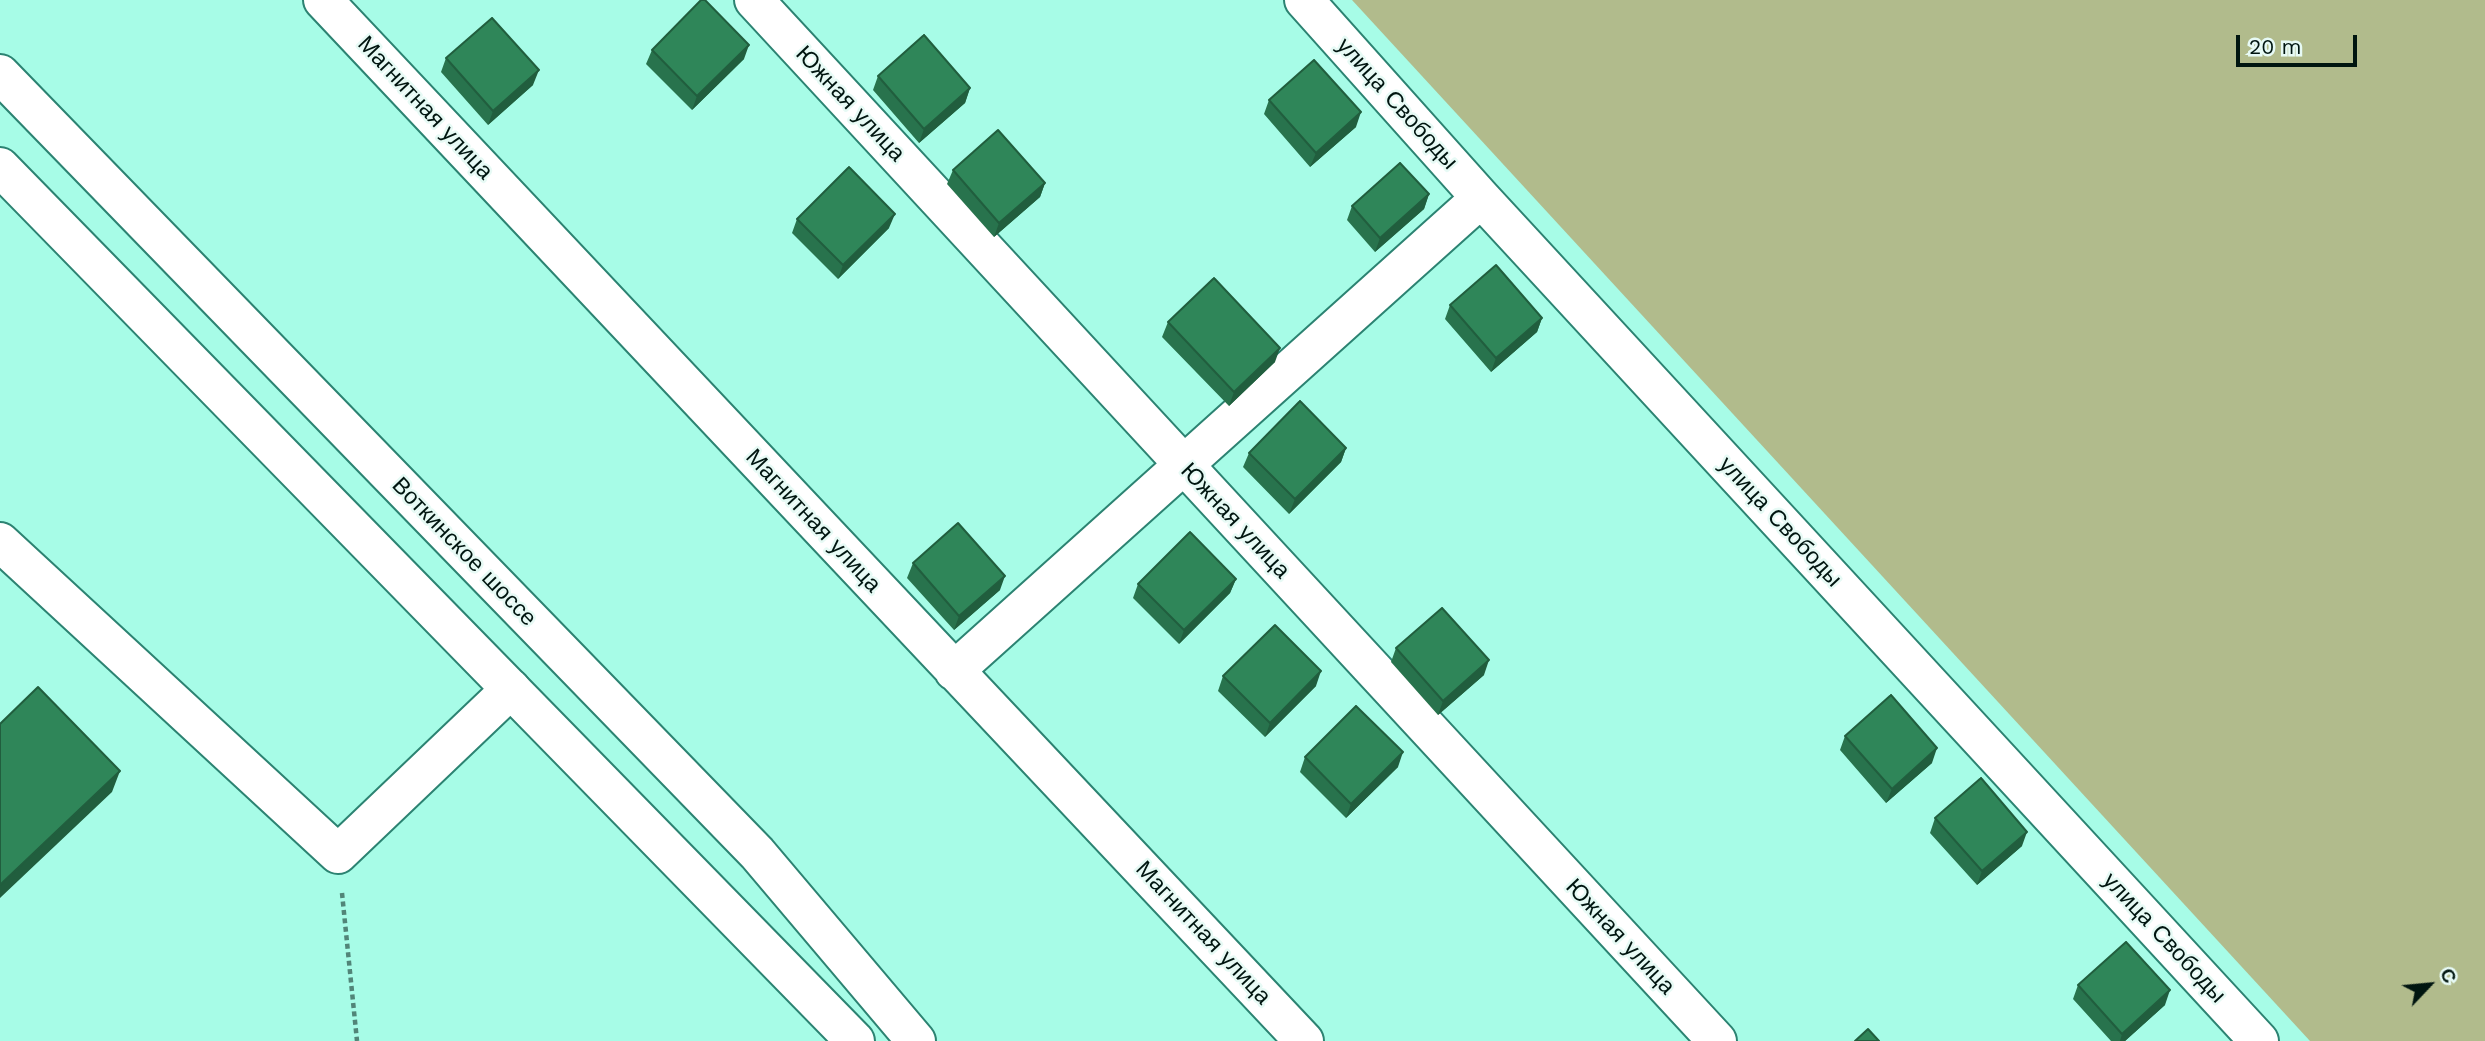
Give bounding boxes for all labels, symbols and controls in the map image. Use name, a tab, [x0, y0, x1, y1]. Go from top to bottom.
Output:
scale bar	[2240, 21, 2361, 65]
street label: Магнитная улица	[352, 31, 498, 185]
street label: улица Свободы	[1331, 32, 1463, 176]
text: 20 m	[2249, 34, 2301, 59]
street label: Южная улица	[790, 41, 910, 167]
street label: Магнитная улица	[740, 444, 886, 598]
street label: улица Свободы	[1713, 451, 1847, 593]
street label: Южная улица	[1175, 458, 1295, 584]
street label: Воткинское шоссе	[386, 472, 542, 632]
street label: Магнитная улица	[1130, 856, 1276, 1010]
street label: улица Свободы	[2097, 867, 2231, 1009]
street label: Южная улица	[1560, 874, 1680, 1000]
north arrow	[2394, 950, 2464, 1020]
text: С	[2435, 964, 2462, 987]

